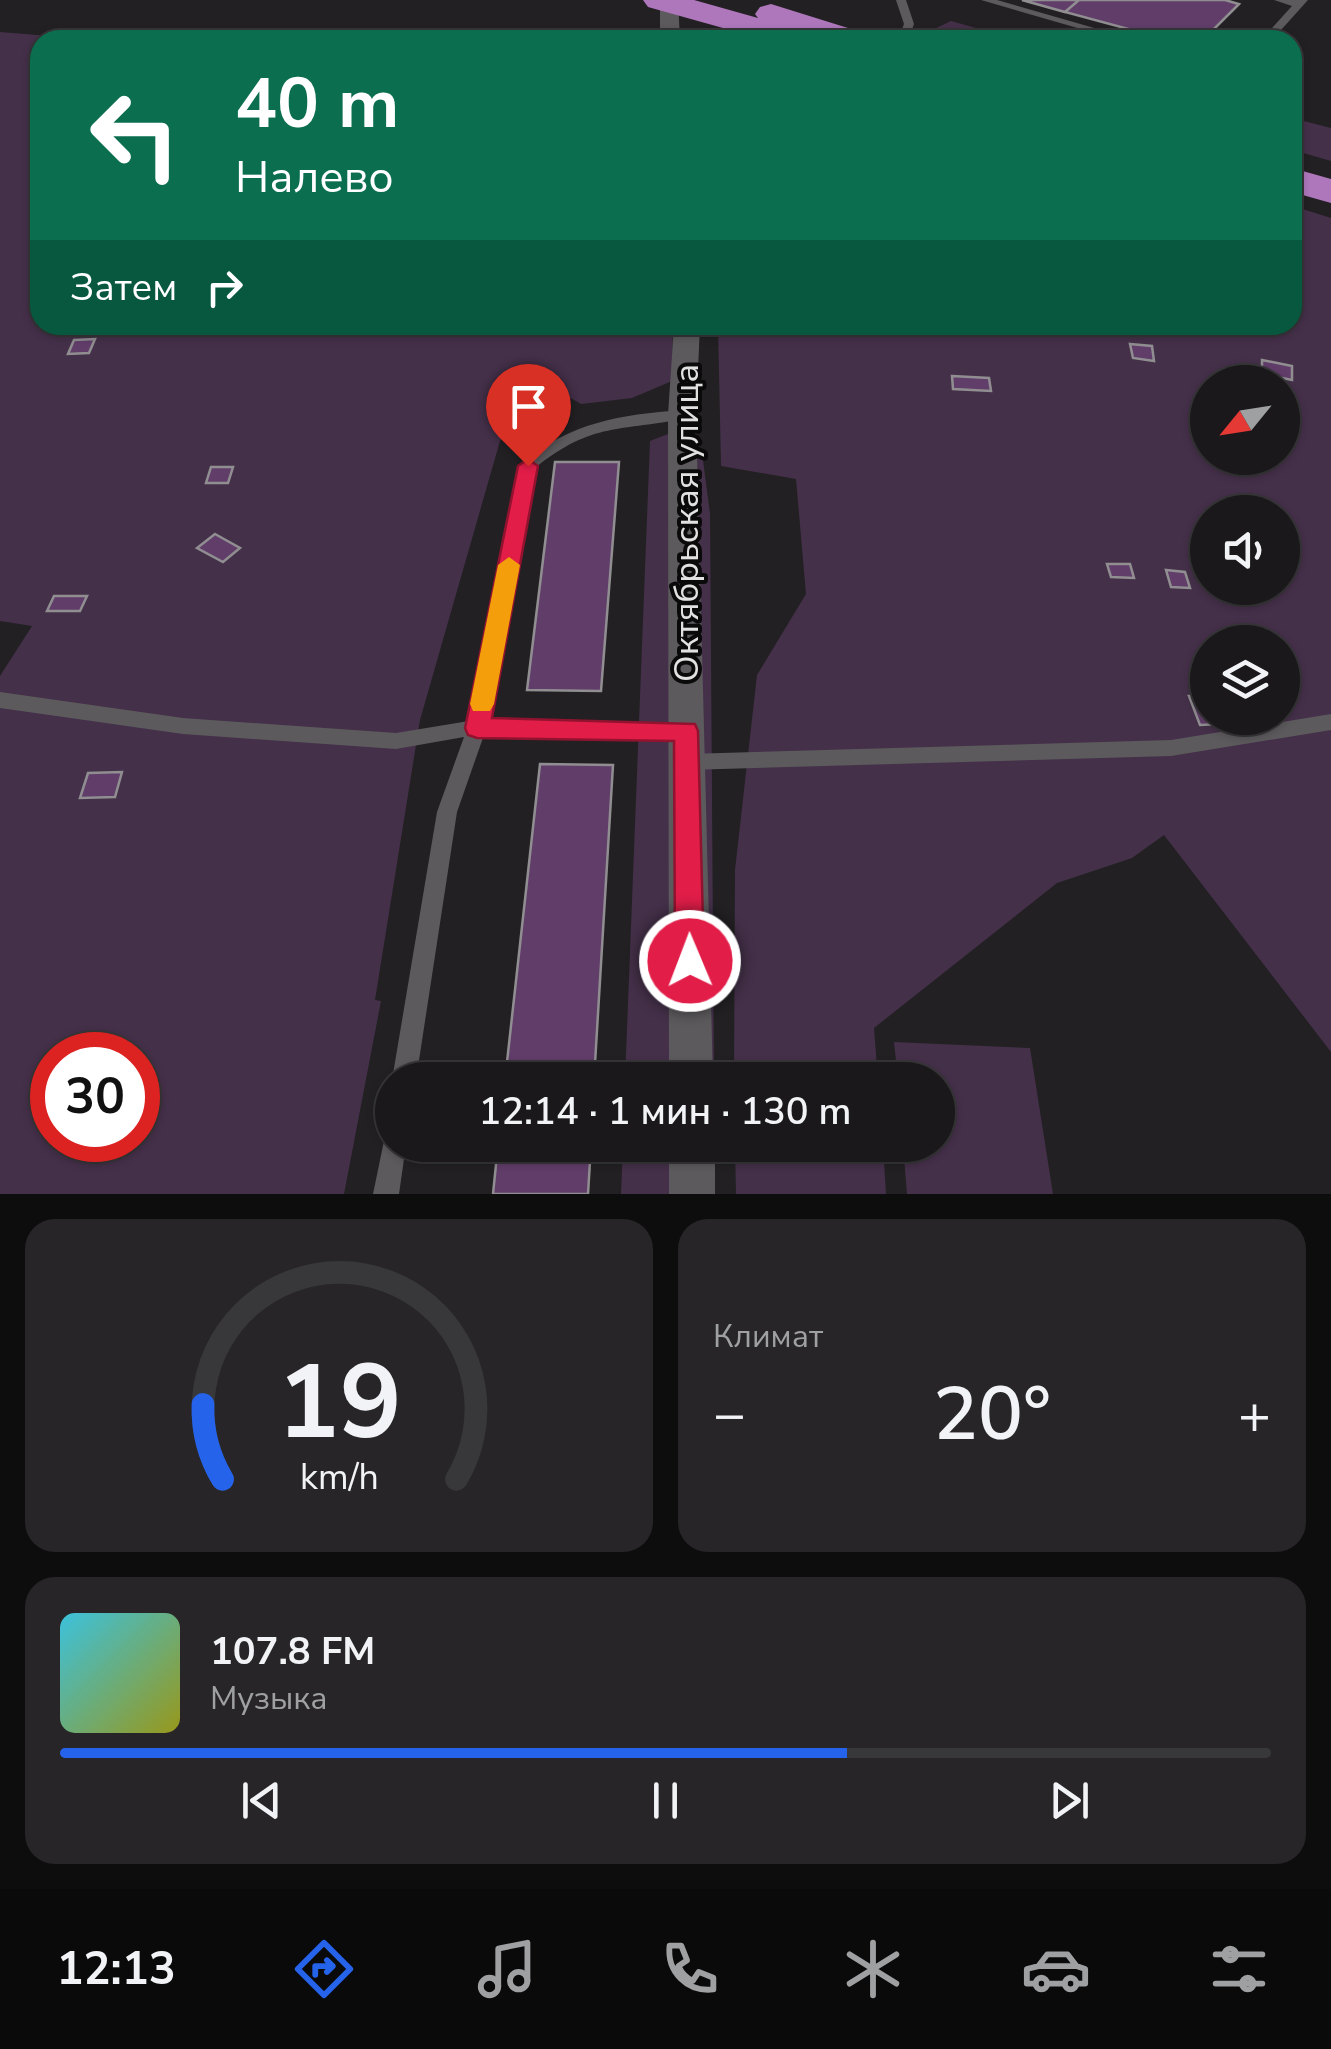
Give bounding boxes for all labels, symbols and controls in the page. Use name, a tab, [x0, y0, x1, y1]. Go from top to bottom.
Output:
text: 40 m	[235, 56, 399, 152]
icon: left	[70, 70, 200, 200]
text: Налево	[235, 147, 394, 208]
icon: right	[197, 260, 252, 315]
text: Затем	[70, 262, 177, 313]
pin	[486, 364, 571, 467]
street label: Октябрьская улица	[663, 364, 710, 682]
north arrow	[1190, 365, 1300, 475]
map controls	[1190, 365, 1300, 735]
icon: arrive	[501, 379, 556, 434]
button: sound	[1190, 495, 1300, 605]
button: layers	[1190, 625, 1300, 735]
position arrow	[638, 909, 742, 1013]
speed limit sign: 30	[30, 1032, 160, 1162]
text: 12:14 · 1 мин · 130 m	[479, 1086, 851, 1137]
text: Климат	[713, 1315, 823, 1358]
text: 19	[277, 1332, 401, 1474]
text: 20°	[933, 1363, 1051, 1465]
text: −	[713, 1377, 746, 1452]
text: +	[1238, 1377, 1271, 1452]
text: km/h	[300, 1453, 378, 1502]
text: 107.8 FM	[210, 1626, 375, 1677]
text: Музыка	[210, 1677, 327, 1720]
icon: previous	[234, 1773, 289, 1828]
icon: pause	[638, 1773, 693, 1828]
icon: next	[1042, 1773, 1097, 1828]
icon: directions	[289, 1934, 359, 2004]
icon: music	[472, 1934, 542, 2004]
icon: phone	[655, 1934, 725, 2004]
icon: climate	[838, 1934, 908, 2004]
icon: car	[1021, 1934, 1091, 2004]
icon: filters	[1204, 1934, 1274, 2004]
text: 12:13	[57, 1939, 176, 2000]

